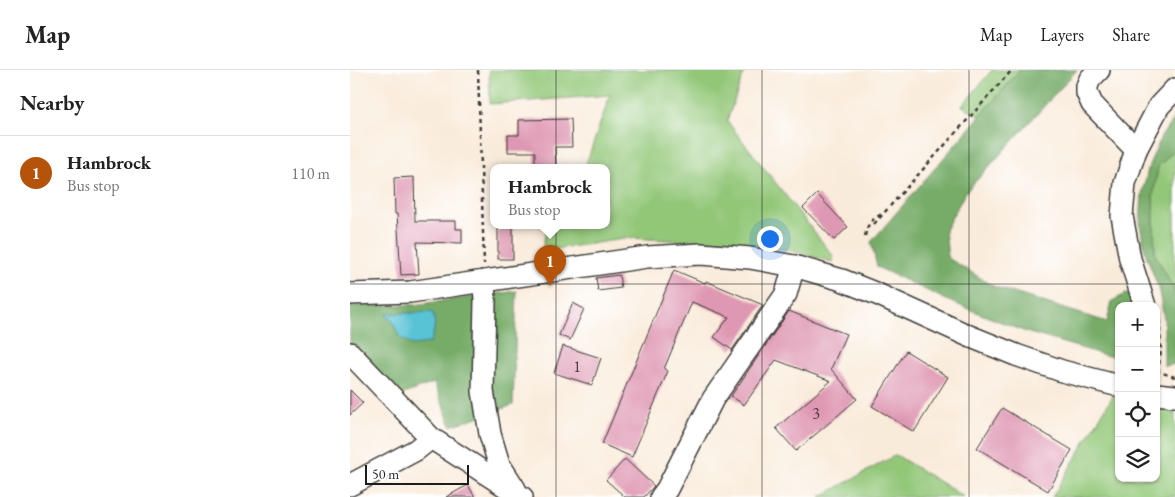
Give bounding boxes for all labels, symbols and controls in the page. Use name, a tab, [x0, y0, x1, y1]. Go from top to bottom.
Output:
text: Map	[25, 19, 70, 50]
text: Map	[980, 23, 1012, 46]
text: Layers	[1040, 23, 1084, 46]
text: Share	[1112, 23, 1150, 46]
text: Nearby	[20, 89, 84, 116]
text: Hambrock	[67, 150, 151, 175]
text: 1	[32, 163, 40, 184]
text: 110 m	[291, 163, 330, 184]
popup	[490, 164, 610, 229]
text: Hambrock	[508, 174, 592, 199]
text: Bus stop	[67, 175, 120, 196]
text: Bus stop	[508, 199, 561, 220]
your location	[757, 226, 783, 252]
pin: 1	[534, 245, 566, 286]
map controls	[1115, 302, 1160, 482]
button: +	[1115, 302, 1160, 347]
button: −	[1115, 347, 1160, 392]
house number: 1	[573, 356, 581, 377]
button: locate	[1115, 392, 1160, 437]
house number: 3	[812, 403, 820, 424]
button: layers	[1115, 437, 1160, 482]
scale bar	[365, 462, 469, 485]
text: 50 m	[372, 465, 399, 483]

